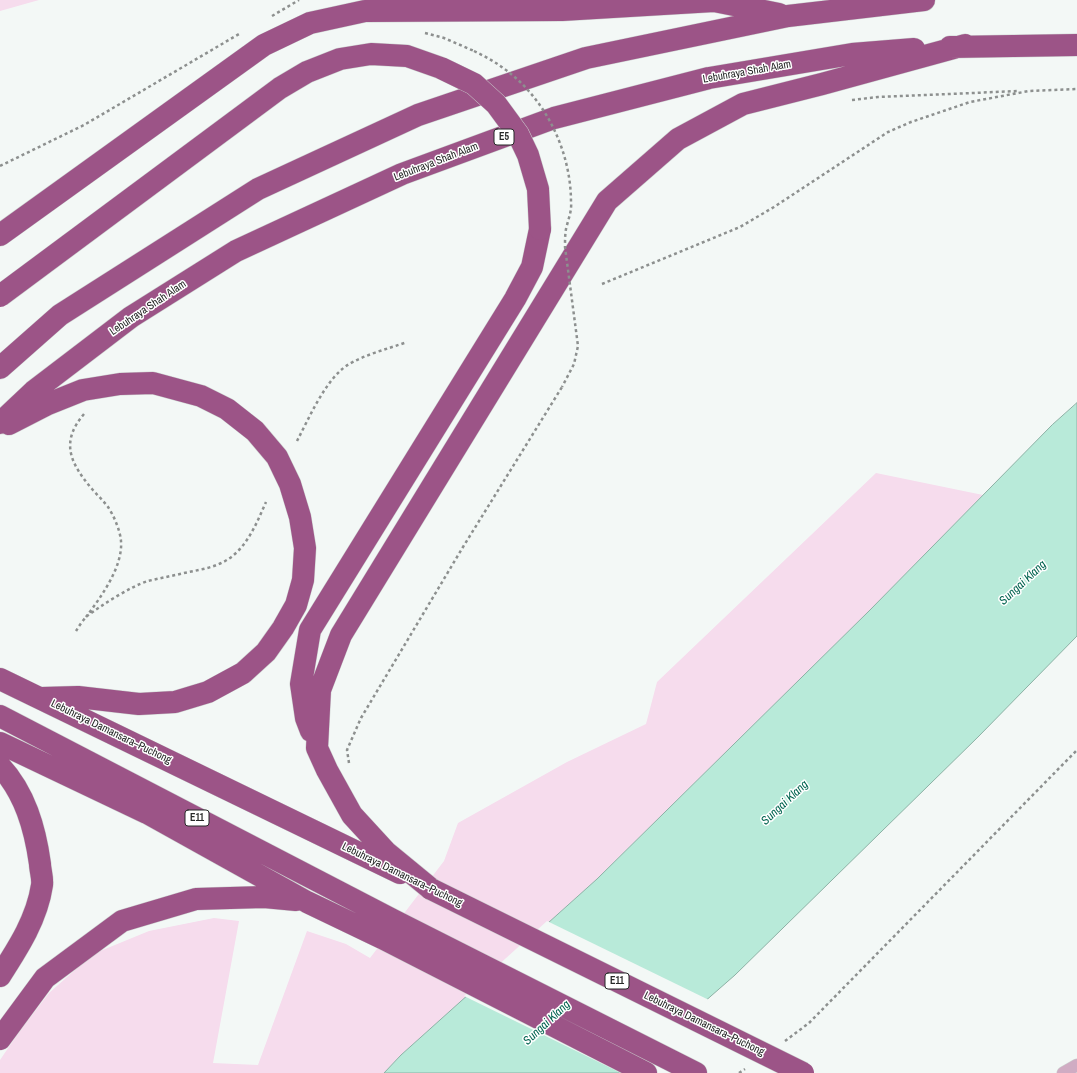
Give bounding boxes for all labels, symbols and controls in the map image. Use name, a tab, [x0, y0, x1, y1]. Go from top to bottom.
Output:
street label: Lebuhraya Shah Alam	[702, 58, 792, 86]
road number: E5	[494, 129, 514, 145]
street label: Lebuhraya Shah Alam	[392, 140, 480, 184]
street label: Lebuhraya Shah Alam	[107, 278, 189, 338]
water label: Sungai Klang	[996, 558, 1050, 608]
street label: Lebuhraya Damansara–Puchong	[49, 697, 173, 767]
water label: Sungai Klang	[758, 778, 812, 828]
road number: E11	[185, 810, 209, 826]
street label: Lebuhraya Damansara–Puchong	[340, 840, 464, 910]
road number: E11	[605, 973, 629, 989]
street label: Lebuhraya Damansara–Puchong	[642, 989, 766, 1059]
water label: Sungai Klang	[520, 998, 574, 1048]

